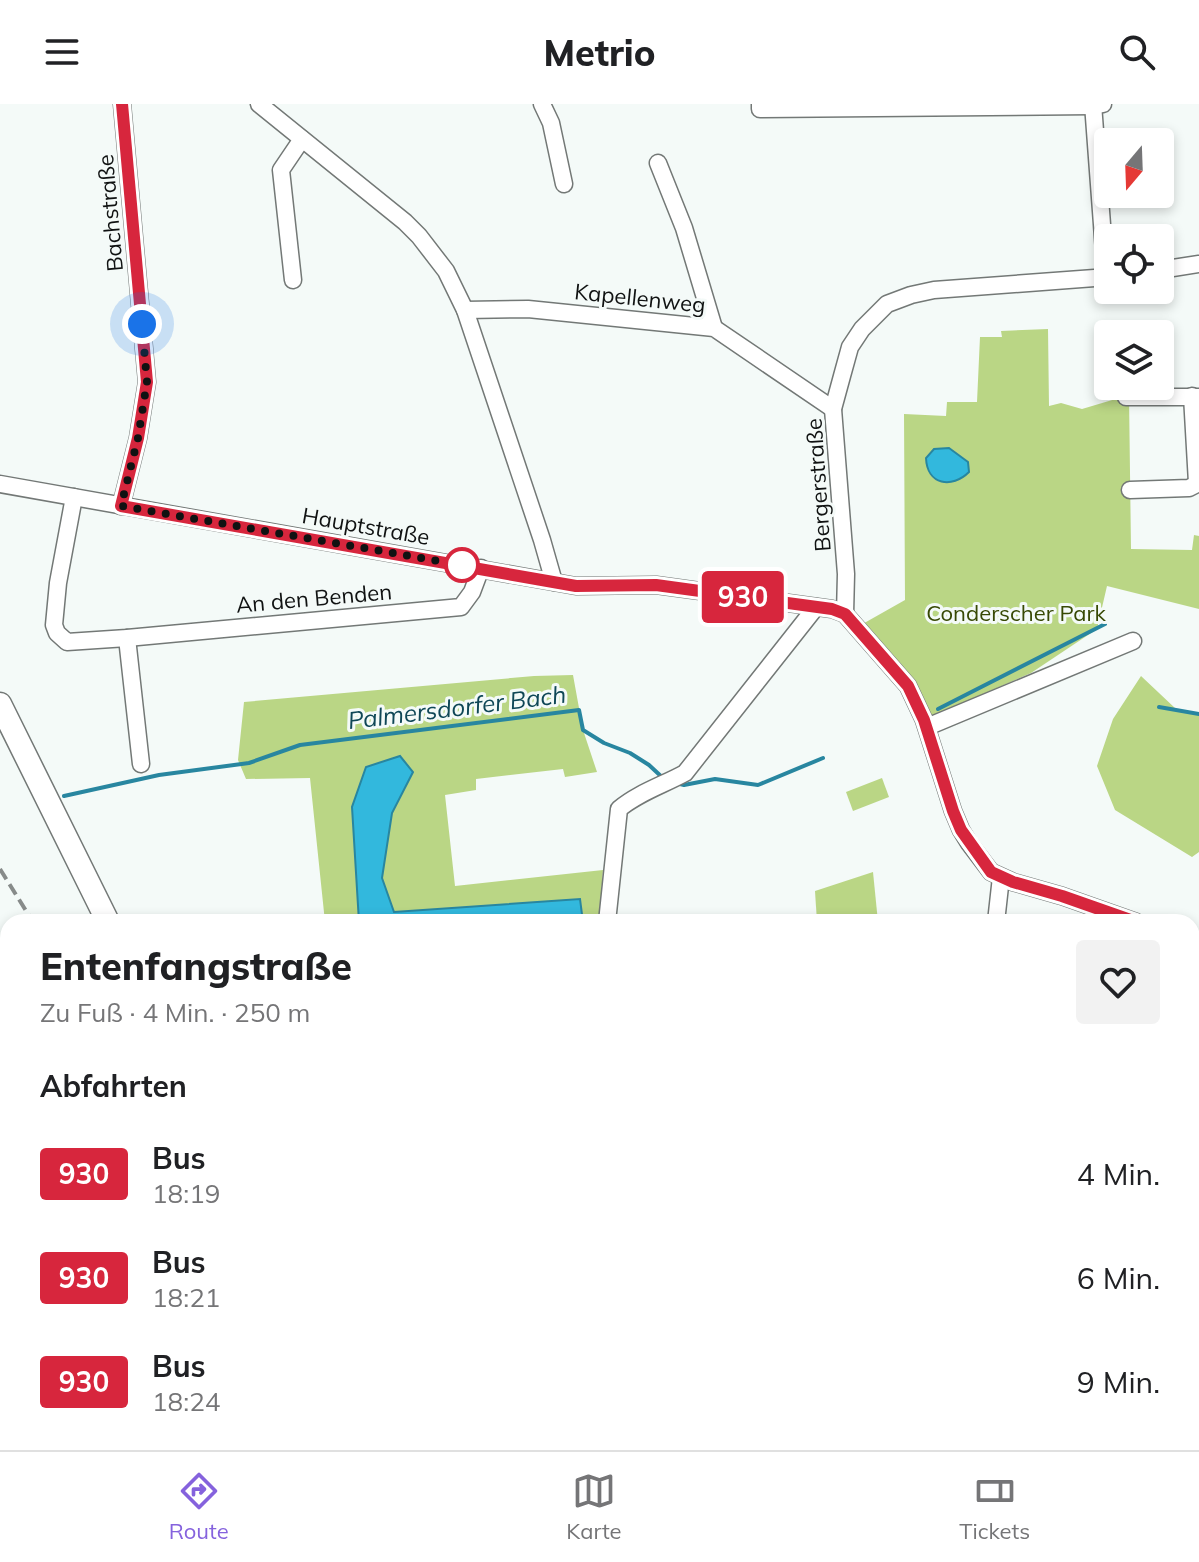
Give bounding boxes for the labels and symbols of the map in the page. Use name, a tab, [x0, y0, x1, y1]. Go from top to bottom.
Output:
north arrow	[1094, 128, 1174, 208]
street label: Bachstraße	[91, 153, 129, 273]
street label: Kapellenweg	[573, 277, 707, 319]
your location	[122, 304, 162, 344]
street label: Bergerstraße	[799, 417, 837, 553]
street label: Hauptstraße	[300, 501, 432, 551]
unlabelled marker	[445, 548, 479, 582]
line badge: 930	[697, 571, 789, 623]
street label: An den Benden	[235, 577, 393, 619]
park label: Conderscher Park	[926, 599, 1106, 627]
water label: Palmersdorfer Bach	[346, 679, 568, 735]

